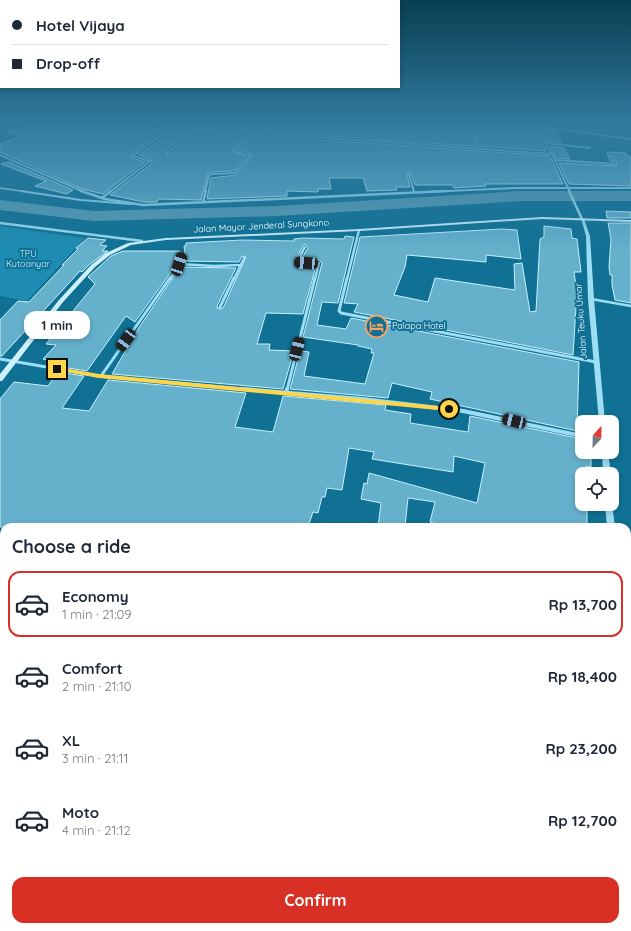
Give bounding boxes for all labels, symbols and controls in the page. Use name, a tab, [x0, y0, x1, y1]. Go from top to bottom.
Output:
text: Hotel Vijaya	[36, 16, 125, 35]
text: Drop-off	[36, 54, 100, 73]
street label: Jalan Mayor Jenderal Sungkono	[193, 216, 329, 235]
park label: TPU Kutoanyar	[6, 248, 51, 269]
car	[170, 251, 188, 277]
car	[294, 256, 318, 270]
street label: Jalan Teuku Umar	[572, 282, 589, 359]
callout: 1 min	[24, 311, 90, 339]
hotel icon: Palapa Hotel	[363, 313, 389, 339]
text: 1 min	[41, 317, 73, 333]
place label: Palapa Hotel	[392, 320, 446, 331]
car	[114, 327, 138, 353]
car	[288, 336, 306, 362]
route end	[48, 360, 66, 378]
route start	[440, 400, 458, 418]
car	[501, 412, 527, 430]
north arrow	[575, 415, 619, 459]
map controls	[575, 415, 619, 511]
button: locate	[575, 467, 619, 511]
text: Choose a ride	[12, 535, 131, 558]
icon: car	[14, 586, 50, 622]
text: Economy	[62, 587, 129, 606]
text: Rp 13,700	[548, 595, 617, 614]
text: 1 min · 21:09	[62, 606, 132, 622]
icon: car	[14, 658, 50, 694]
text: Comfort	[62, 659, 123, 678]
text: Rp 18,400	[548, 667, 617, 686]
text: 2 min · 21:10	[62, 678, 132, 694]
icon: car	[14, 730, 50, 766]
text: XL	[62, 731, 80, 750]
text: Rp 23,200	[545, 739, 617, 758]
text: 3 min · 21:11	[62, 750, 128, 766]
icon: car	[14, 802, 50, 838]
text: Moto	[62, 803, 99, 822]
text: Rp 12,700	[548, 811, 617, 830]
text: 4 min · 21:12	[62, 822, 131, 838]
button: Confirm	[12, 877, 619, 923]

